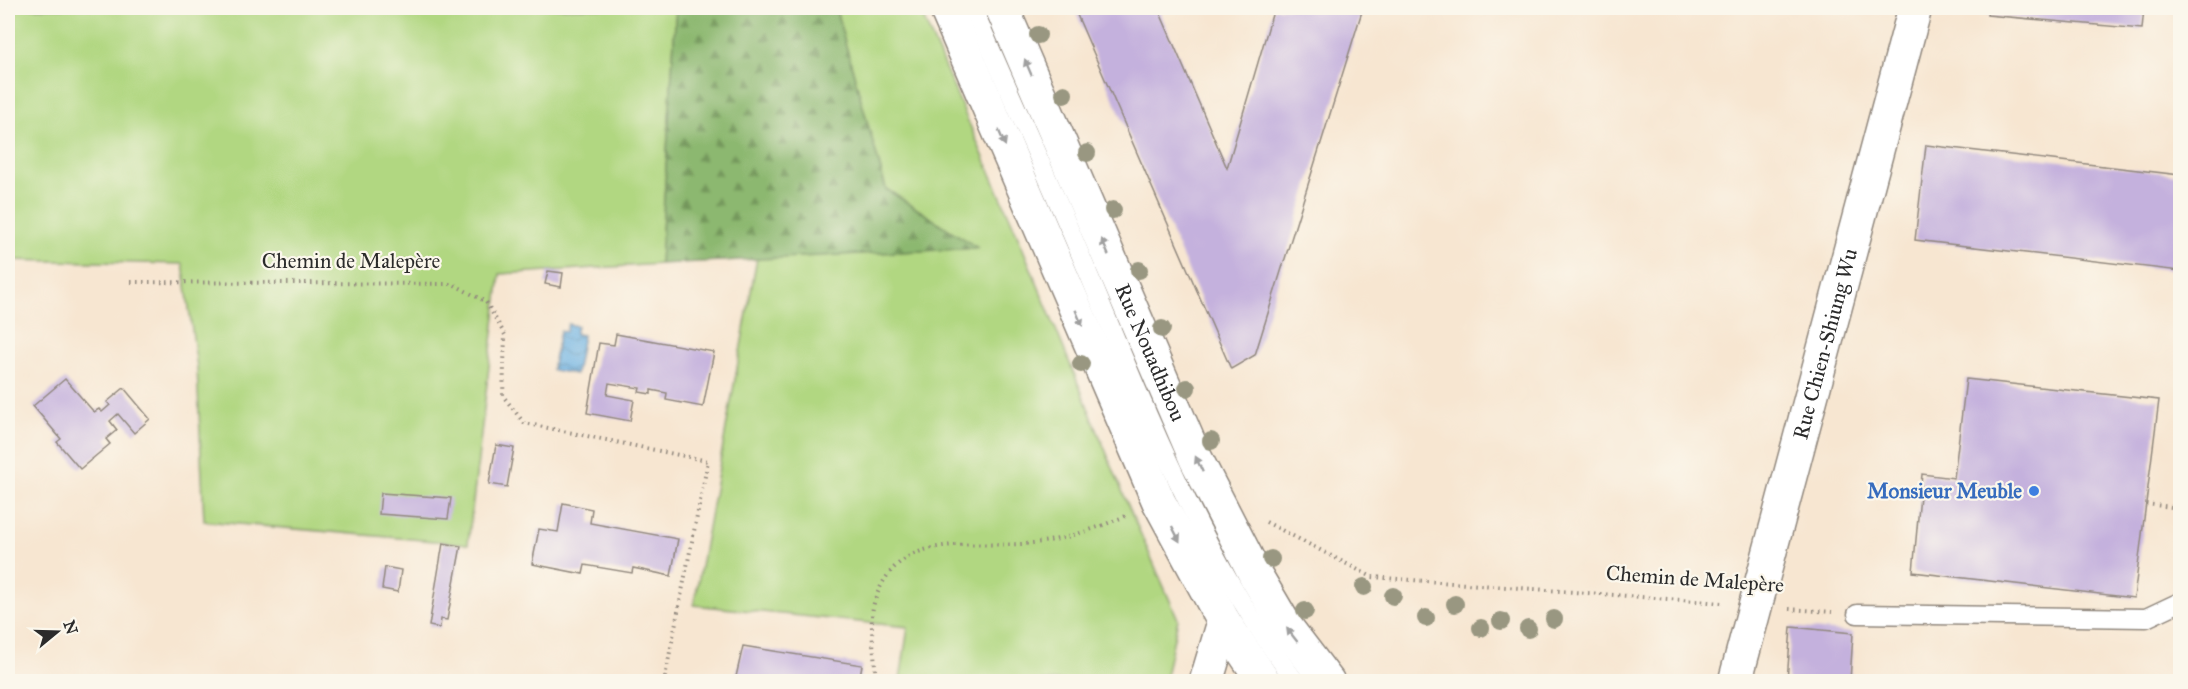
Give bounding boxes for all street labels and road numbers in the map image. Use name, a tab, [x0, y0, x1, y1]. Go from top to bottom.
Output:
street label: Rue Chien-Shiung Wu	[1787, 246, 1863, 442]
street label: Chemin de Malepère	[262, 248, 440, 274]
street label: Rue Nouadhibou	[1109, 280, 1191, 425]
street label: Chemin de Malepère	[1605, 560, 1785, 598]

